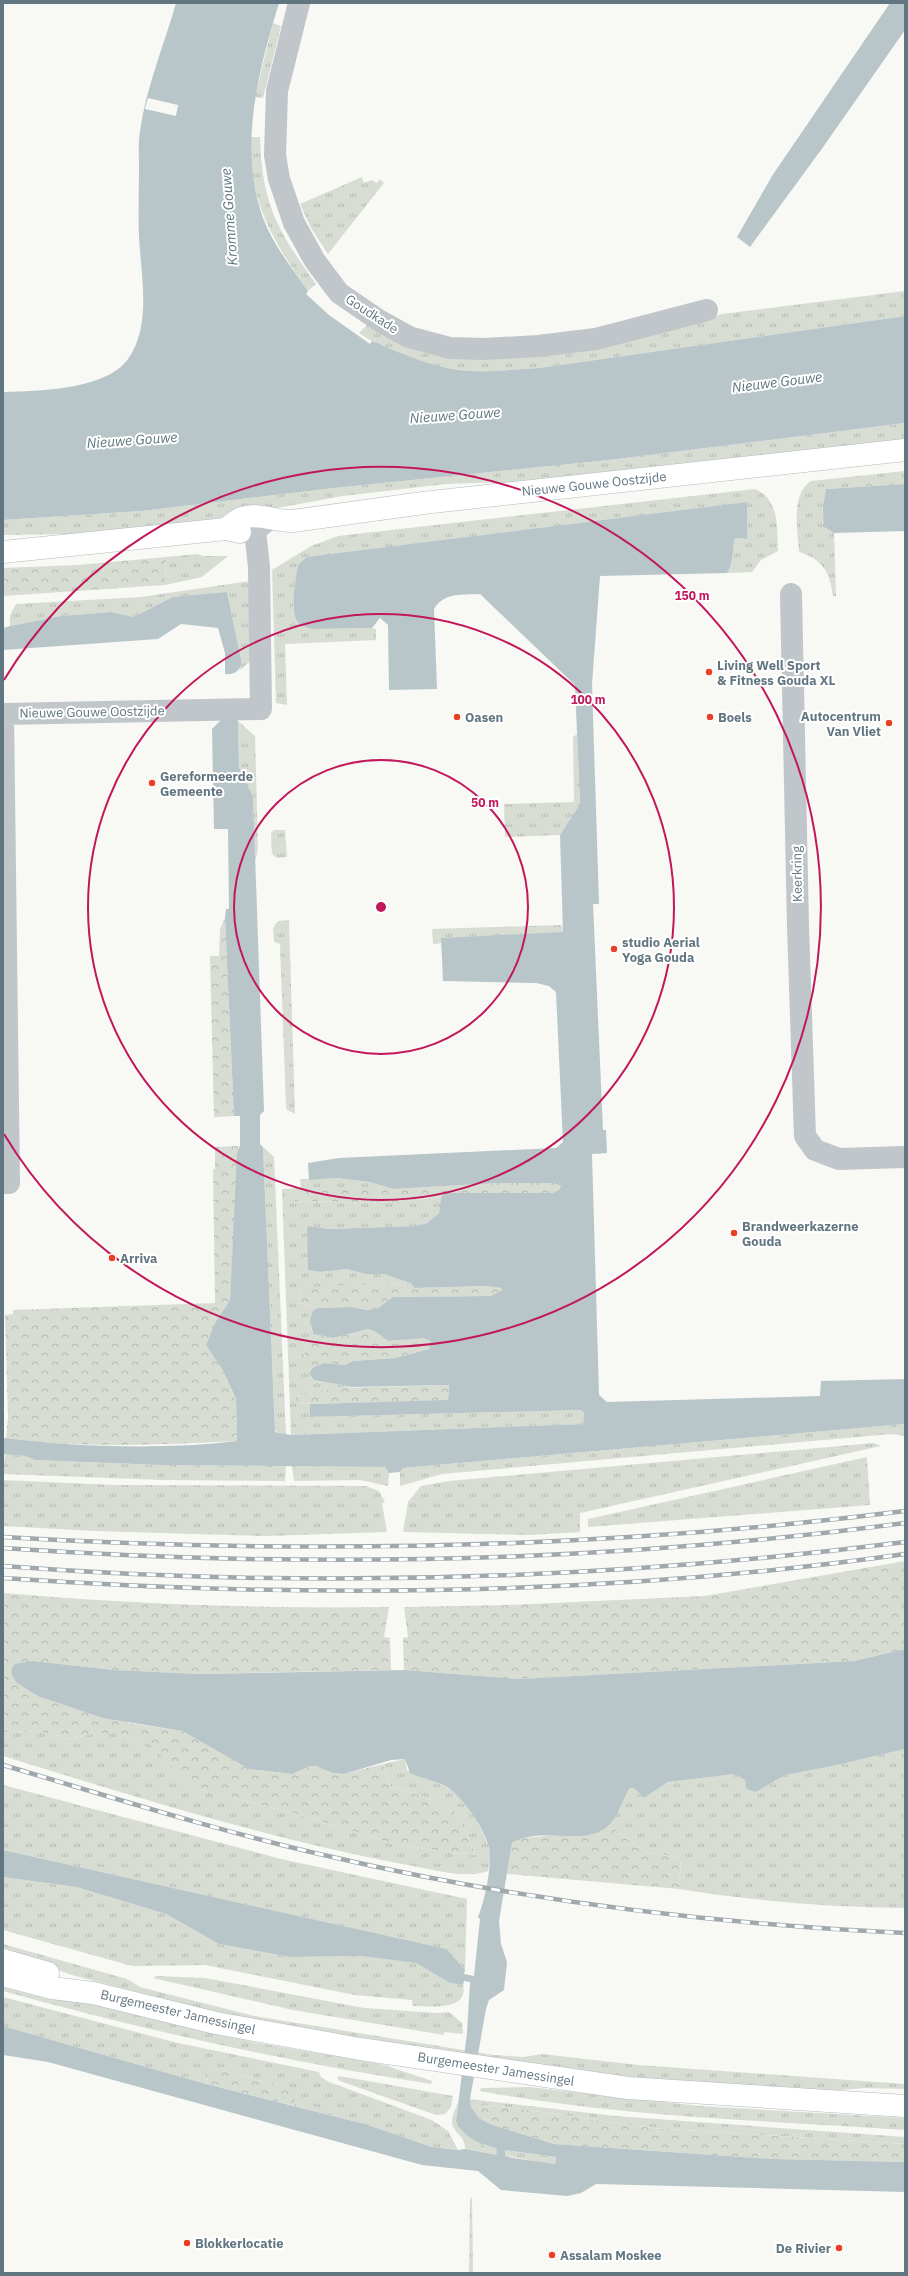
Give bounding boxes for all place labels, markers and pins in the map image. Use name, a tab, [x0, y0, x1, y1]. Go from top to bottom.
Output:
place label: Living Well Sport & Fitness Gouda XL	[717, 657, 835, 689]
marker: Living Well Sport & Fitness Gouda XL	[704, 667, 714, 677]
place label: Autocentrum Van Vliet	[801, 708, 881, 740]
place label: Oasen	[465, 709, 503, 726]
place label: Boels	[718, 709, 752, 726]
marker: Oasen	[452, 712, 462, 722]
marker: Boels	[705, 712, 715, 722]
marker: Autocentrum Van Vliet	[884, 718, 894, 728]
place label: Gereformeerde Gemeente	[160, 768, 253, 800]
marker: Gereformeerde Gemeente	[147, 778, 157, 788]
centre of rings	[374, 900, 388, 914]
place label: studio Aerial Yoga Gouda	[622, 934, 700, 966]
marker: studio Aerial Yoga Gouda	[609, 944, 619, 954]
place label: Brandweerkazerne Gouda	[742, 1218, 859, 1250]
marker: Brandweerkazerne Gouda	[729, 1228, 739, 1238]
place label: Arriva	[120, 1250, 157, 1267]
marker: Arriva	[107, 1253, 117, 1263]
place label: Blokkerlocatie	[195, 2235, 283, 2252]
marker: Blokkerlocatie	[182, 2238, 192, 2248]
place label: De Rivier	[776, 2240, 831, 2257]
marker: De Rivier	[834, 2243, 844, 2253]
place label: Assalam Moskee	[560, 2247, 662, 2264]
marker: Assalam Moskee	[547, 2250, 557, 2260]

